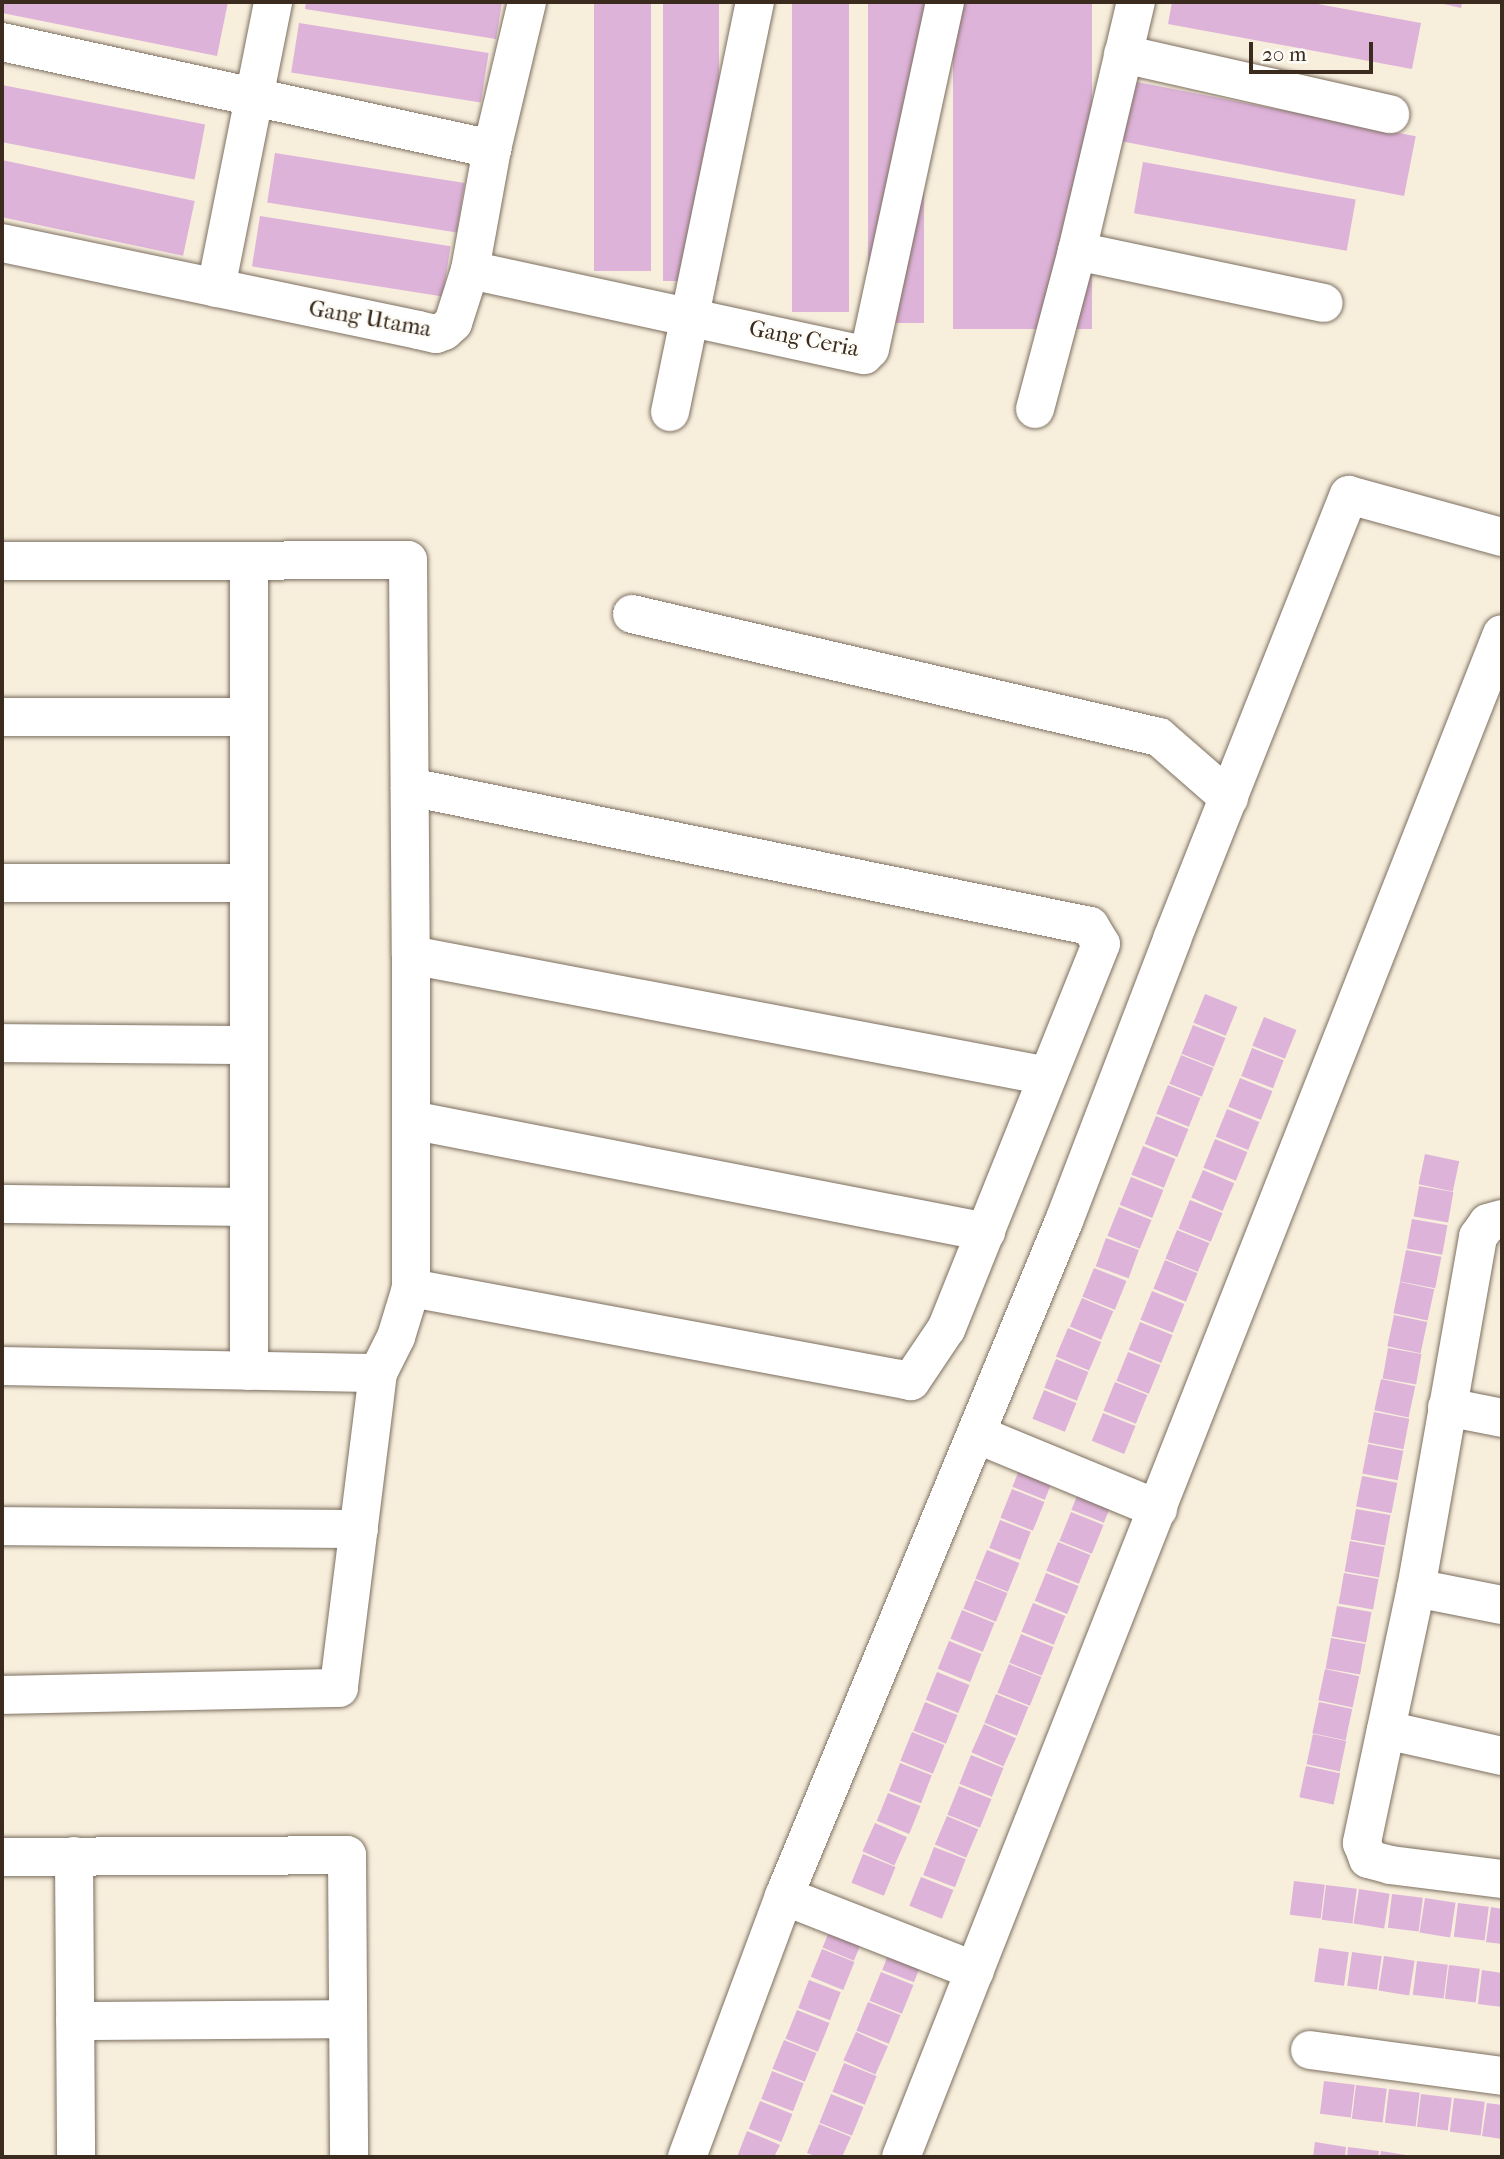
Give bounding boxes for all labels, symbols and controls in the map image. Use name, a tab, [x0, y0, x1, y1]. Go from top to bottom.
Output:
scale bar	[1252, 28, 1376, 72]
text: 20 m	[1262, 42, 1306, 66]
street label: Gang Utama	[307, 295, 433, 343]
street label: Gang Ceria	[747, 315, 861, 363]

